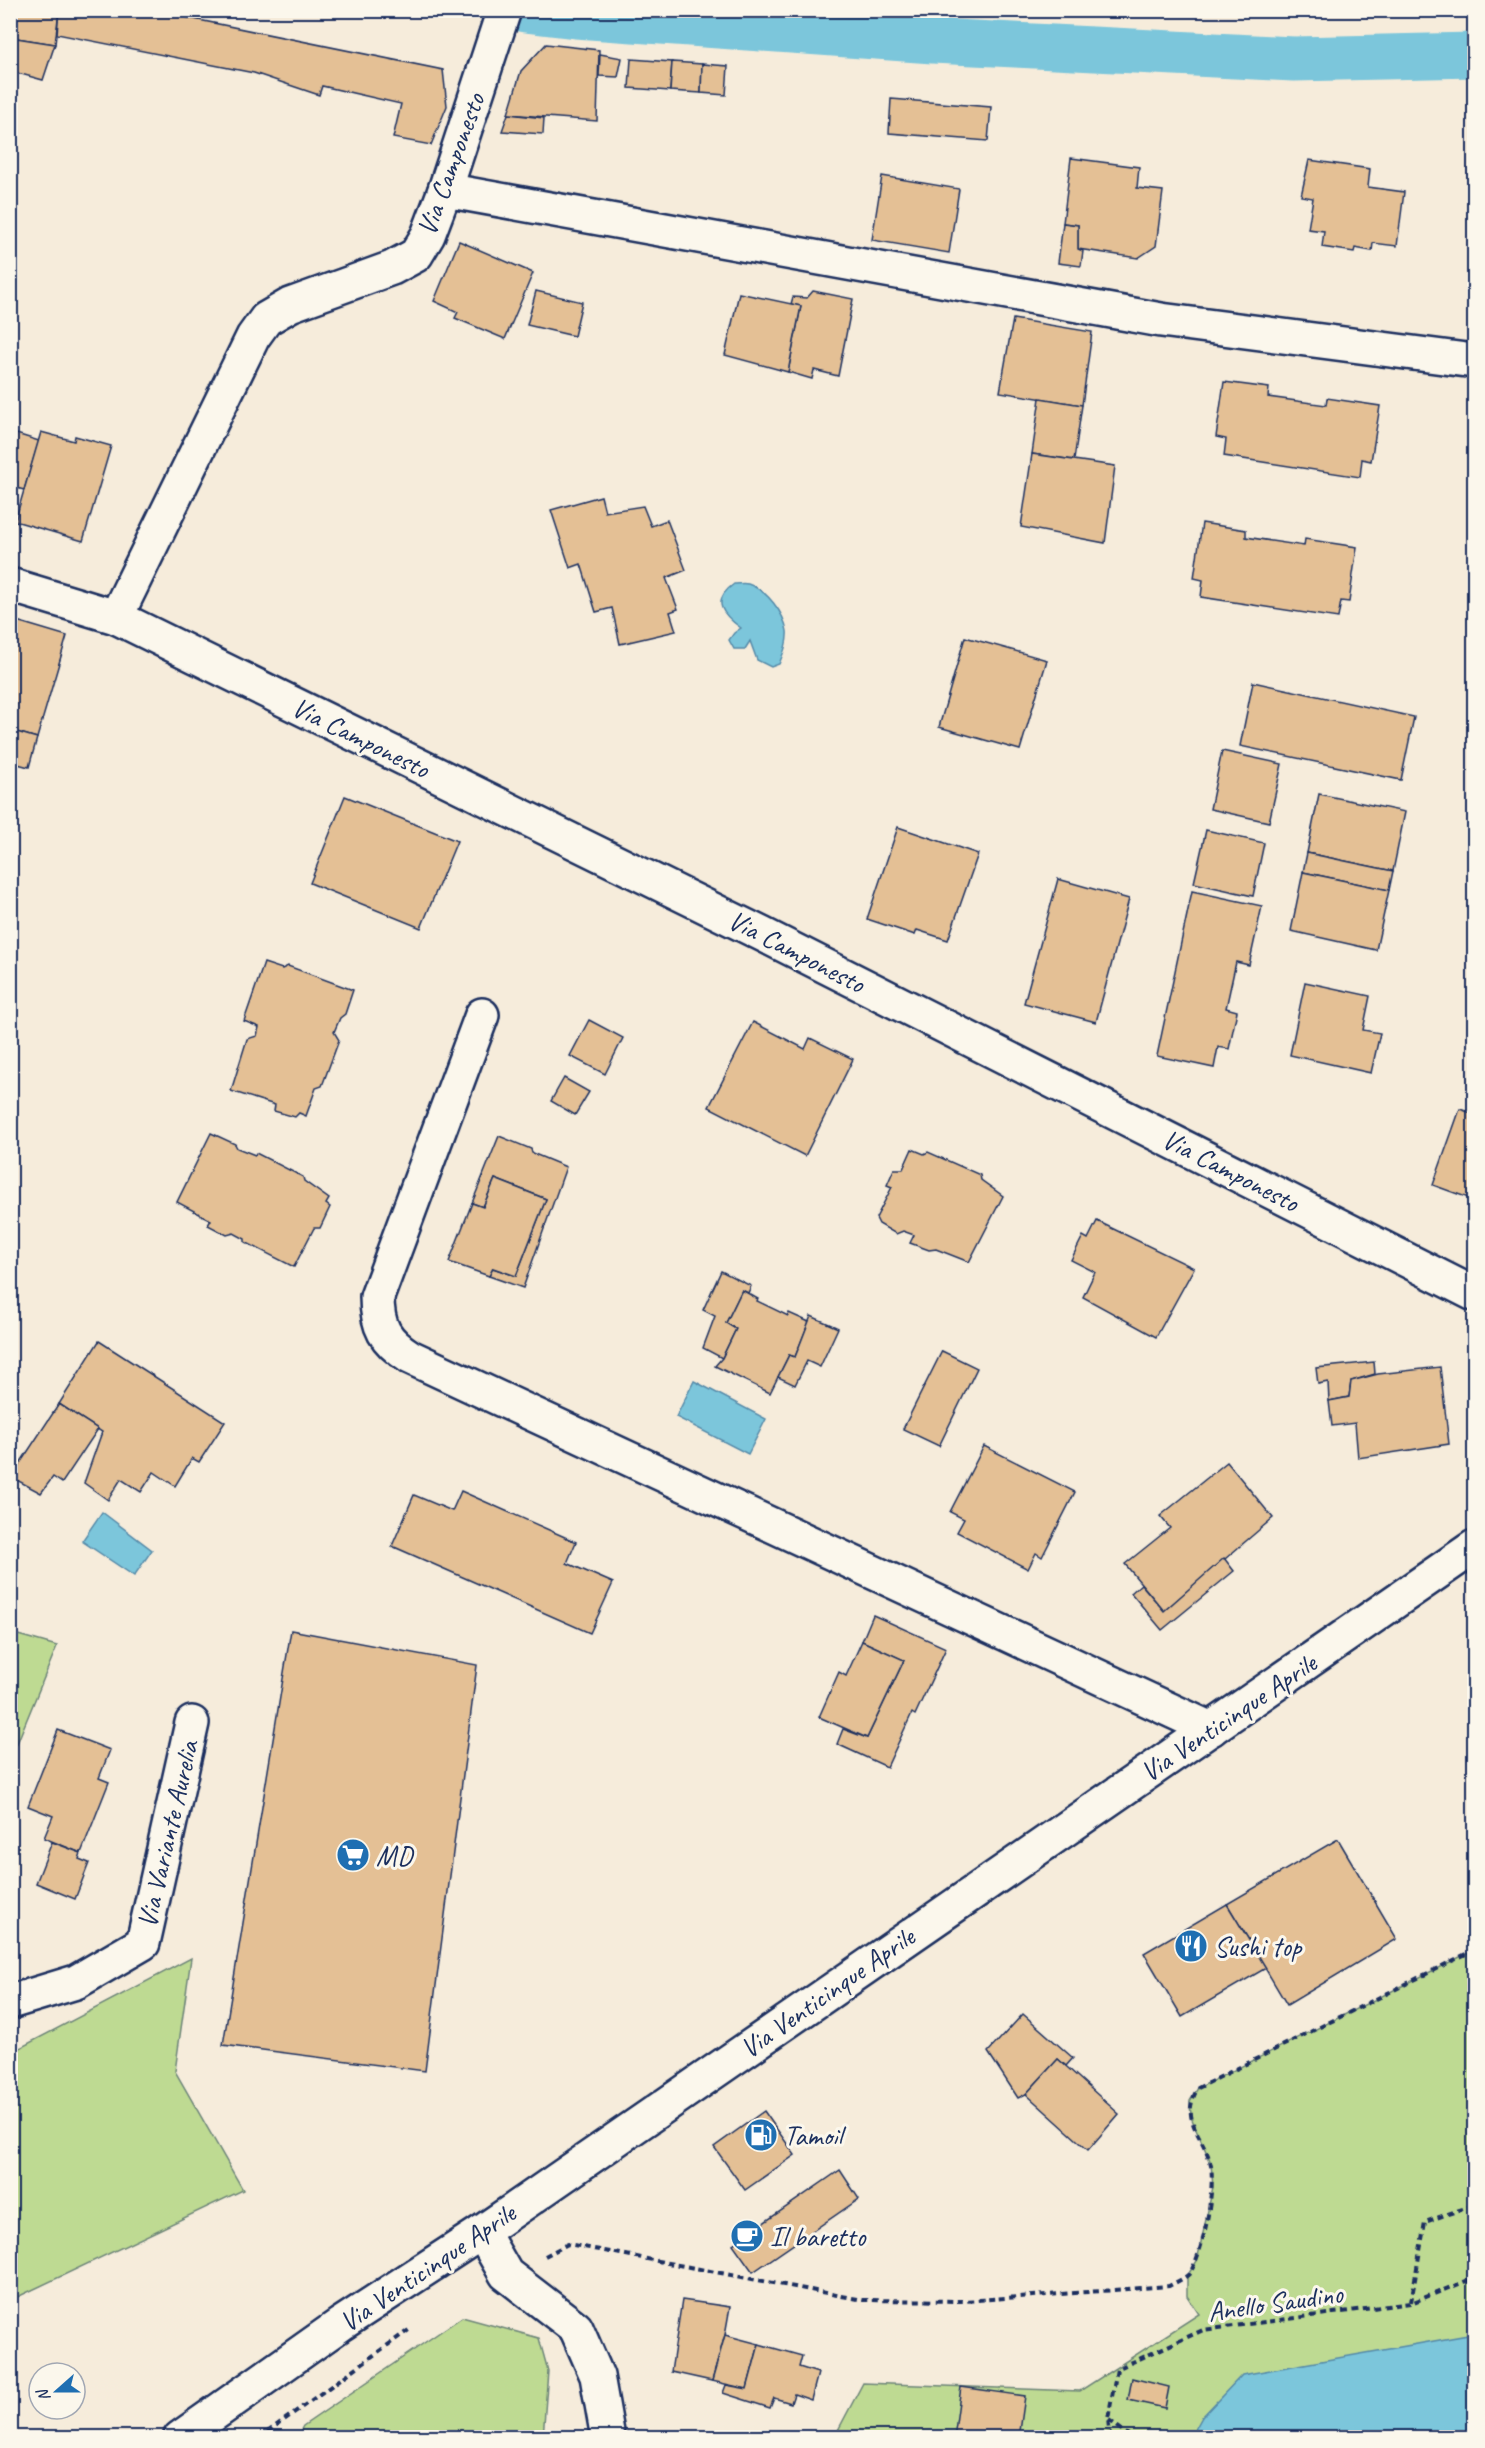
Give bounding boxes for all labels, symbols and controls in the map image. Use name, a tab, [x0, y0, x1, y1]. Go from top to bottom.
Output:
street label: Via Camponesto	[409, 86, 493, 240]
street label: Via Camponesto	[286, 689, 437, 787]
street label: Via Camponesto	[723, 902, 873, 1002]
street label: Via Camponesto	[1157, 1121, 1307, 1221]
street label: Via Venticinque Aprile	[1134, 1645, 1325, 1789]
street label: Via Variante Aurelia	[129, 1735, 206, 1931]
supermarket icon: MD	[335, 1837, 371, 1873]
place label: MD	[376, 1838, 414, 1873]
street label: Via Venticinque Aprile	[733, 1918, 923, 2066]
restaurant icon: Sushi top	[1173, 1928, 1209, 1964]
place label: Sushi top	[1214, 1929, 1303, 1964]
fuel station icon: Tamoil	[743, 2117, 779, 2153]
place label: Tamoil	[784, 2118, 847, 2153]
street label: Via Venticinque Aprile	[333, 2195, 524, 2339]
cafe icon: Il baretto	[729, 2218, 765, 2254]
place label: Il baretto	[770, 2219, 867, 2254]
street label: Anello Saudino	[1205, 2275, 1347, 2329]
north arrow	[27, 2361, 87, 2421]
text: N	[32, 2385, 55, 2404]

